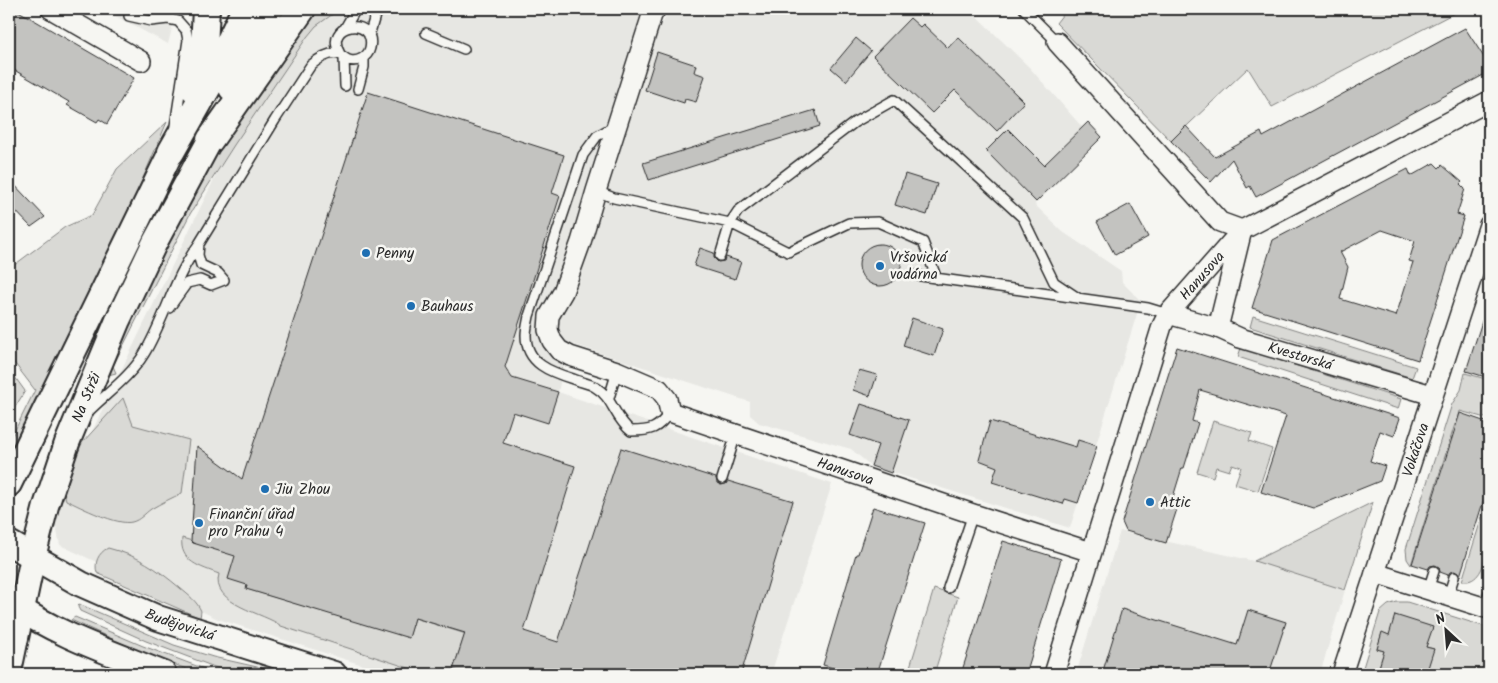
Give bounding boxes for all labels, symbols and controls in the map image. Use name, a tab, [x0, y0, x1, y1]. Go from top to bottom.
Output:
place label: Penny	[376, 242, 415, 266]
place label: Vršovická vodárna	[890, 246, 949, 287]
street label: Hanusova	[1174, 246, 1231, 306]
marker: Penny	[360, 247, 372, 259]
marker: Vršovická vodárna	[874, 260, 886, 272]
place label: Bauhaus	[421, 295, 474, 319]
marker: Bauhaus	[405, 300, 417, 312]
street label: Kvestorská	[1265, 336, 1337, 378]
street label: Na Strži	[66, 368, 108, 426]
street label: Vokáčova	[1396, 420, 1436, 480]
street label: Hanusova	[813, 451, 877, 493]
place label: Jiu Zhou	[275, 478, 330, 502]
marker: Jiu Zhou	[259, 483, 271, 495]
place label: Attic	[1160, 491, 1191, 515]
marker: Attic	[1144, 496, 1156, 508]
place label: Finanční úřad pro Prahu 4	[208, 503, 295, 544]
marker: Finanční úřad pro Prahu 4	[193, 517, 205, 529]
street label: Budějovická	[141, 603, 219, 649]
north arrow	[1420, 606, 1470, 656]
text: N	[1432, 607, 1450, 631]

